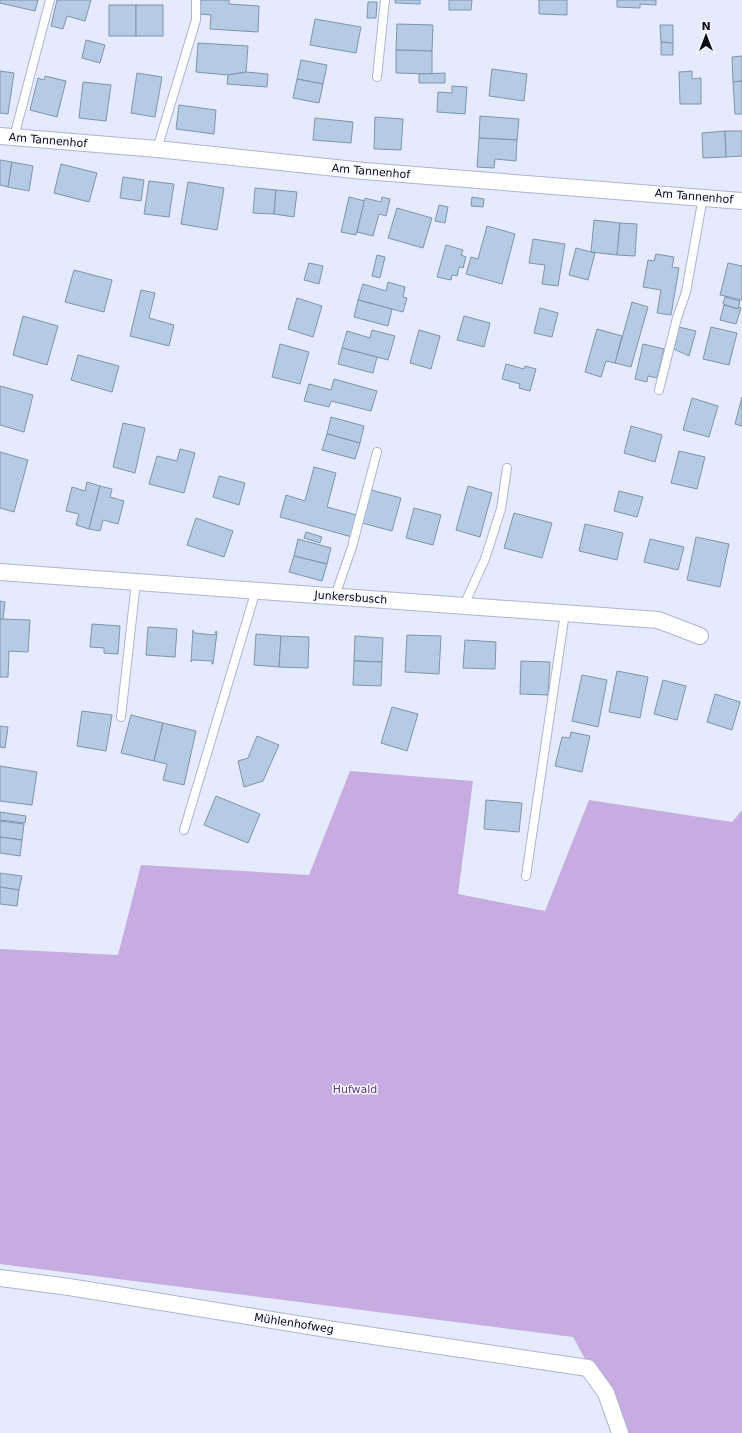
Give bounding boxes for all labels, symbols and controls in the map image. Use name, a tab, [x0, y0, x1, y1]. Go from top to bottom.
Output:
north arrow	[686, 16, 726, 56]
text: N	[701, 20, 711, 33]
street label: Am Tannenhof	[8, 131, 89, 150]
street label: Am Tannenhof	[331, 162, 412, 181]
street label: Am Tannenhof	[654, 187, 735, 206]
street label: Junkersbusch	[313, 588, 388, 607]
park label: Hufwald	[333, 1083, 377, 1096]
street label: Mühlenhofweg	[253, 1311, 335, 1336]

